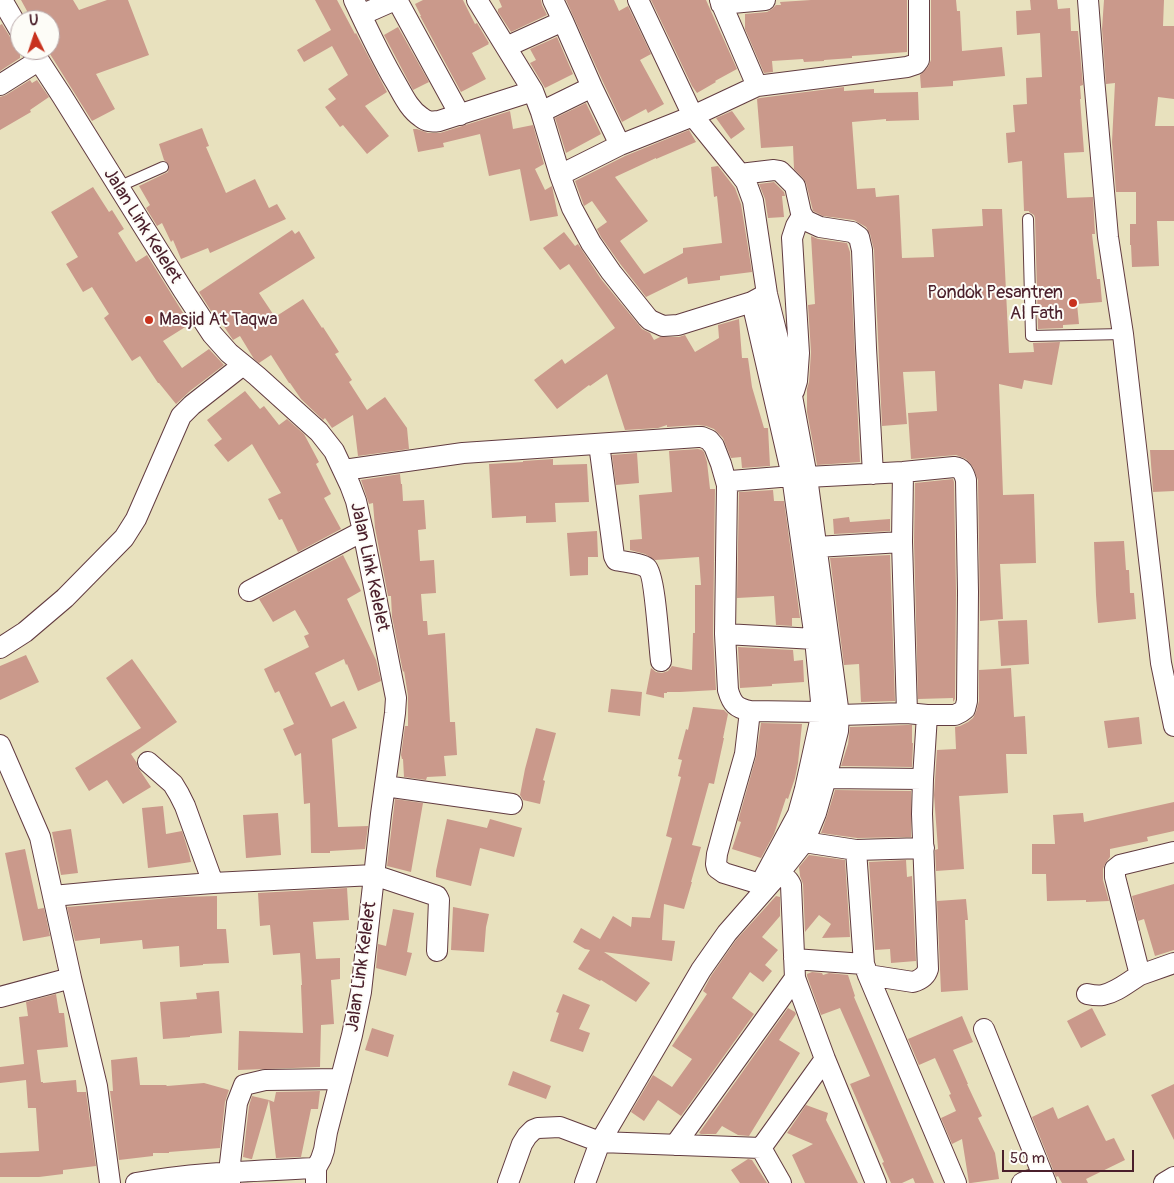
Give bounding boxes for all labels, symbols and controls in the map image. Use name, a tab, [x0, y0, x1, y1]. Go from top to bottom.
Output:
north arrow	[10, 10, 60, 60]
text: U	[29, 12, 39, 29]
street label: Jalan Link Kelelet	[98, 165, 186, 287]
place label: Pondok Pesantren Al Fath	[927, 282, 1063, 324]
marker: Pondok Pesantren Al Fath	[1067, 297, 1079, 309]
place label: Masjid At Taqwa	[159, 309, 278, 331]
marker: Masjid At Taqwa	[143, 314, 155, 326]
street label: Jalan Link Kelelet	[345, 501, 393, 633]
street label: Jalan Link Kelelet	[342, 900, 382, 1034]
scale bar	[1004, 1140, 1136, 1172]
text: 50 m	[1010, 1149, 1045, 1168]

